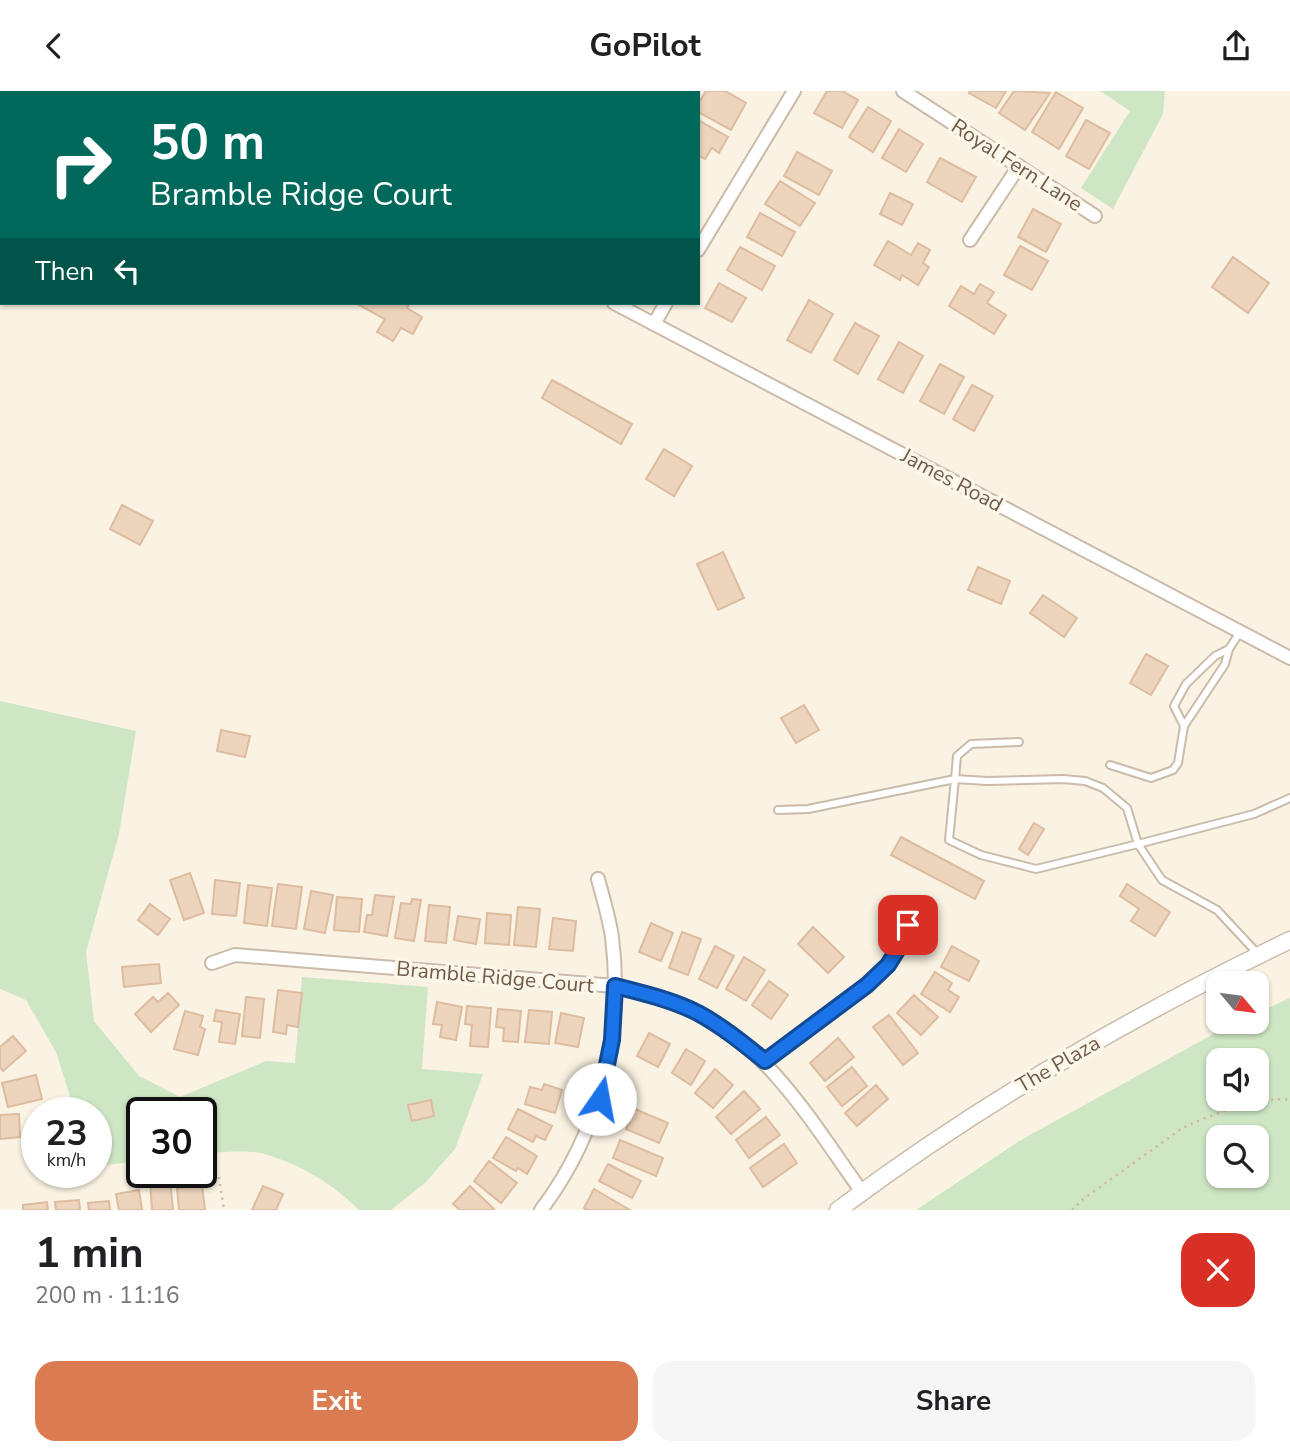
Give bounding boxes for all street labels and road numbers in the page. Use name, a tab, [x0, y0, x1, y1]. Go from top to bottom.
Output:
street label: Royal Fern Lane	[946, 112, 1088, 218]
street label: James Road	[895, 441, 1008, 519]
street label: Bramble Ridge Court	[395, 954, 595, 1000]
street label: The Plaza	[1011, 1029, 1105, 1099]

